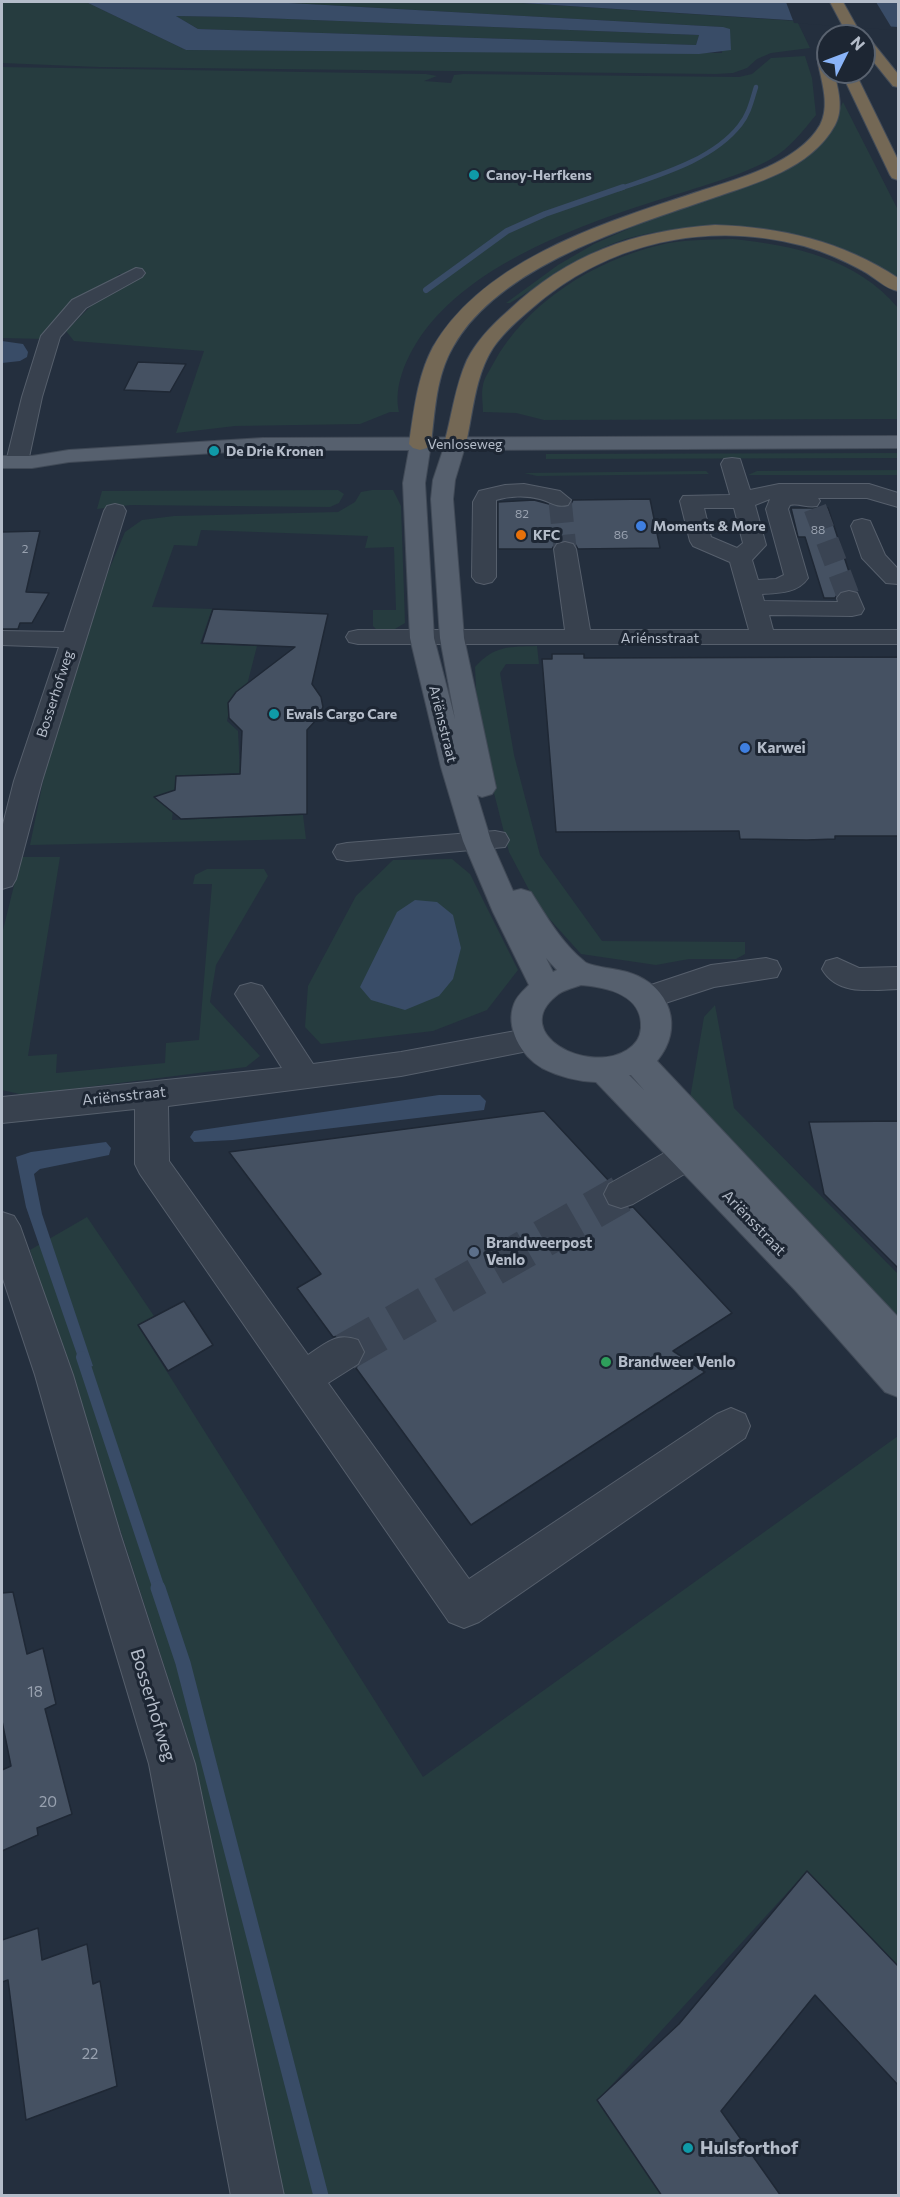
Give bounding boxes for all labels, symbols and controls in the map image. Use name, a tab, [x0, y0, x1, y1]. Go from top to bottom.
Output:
north arrow	[816, 24, 876, 84]
text: N	[847, 32, 869, 54]
place label: Canoy-Herfkens	[486, 167, 592, 183]
marker: Canoy-Herfkens	[467, 168, 481, 182]
street label: Venloseweg	[427, 436, 503, 452]
place label: De Drie Kronen	[226, 443, 324, 459]
marker: De Drie Kronen	[207, 444, 221, 458]
house number: 82	[515, 507, 529, 521]
place label: Moments & More	[653, 518, 766, 534]
marker: Moments & More	[634, 519, 648, 533]
house number: 88	[811, 523, 825, 537]
place label: KFC	[533, 527, 560, 543]
marker: KFC	[514, 528, 528, 542]
house number: 86	[614, 528, 628, 542]
house number: 2	[22, 542, 28, 556]
street label: Ariénsstraat	[621, 630, 699, 646]
street label: Bosserhofweg	[33, 648, 77, 740]
street label: Ariënsstraat	[425, 684, 461, 764]
place label: Ewals Cargo Care	[286, 706, 397, 722]
marker: Ewals Cargo Care	[267, 707, 281, 721]
place label: Karwei	[757, 739, 806, 757]
marker: Karwei	[738, 741, 752, 755]
street label: Ariënsstraat	[81, 1083, 167, 1109]
street label: Ariënsstraat	[718, 1186, 790, 1260]
place label: Brandweerpost Venlo	[486, 1234, 592, 1269]
marker: Brandweerpost Venlo	[467, 1245, 481, 1259]
place label: Brandweer Venlo	[618, 1353, 736, 1371]
marker: Brandweer Venlo	[599, 1355, 613, 1369]
street label: Bosserhofweg	[126, 1646, 180, 1764]
house number: 18	[27, 1683, 43, 1701]
house number: 20	[39, 1793, 57, 1811]
house number: 22	[82, 2045, 98, 2063]
place label: Hulsforthof	[700, 2137, 798, 2159]
marker: Hulsforthof	[681, 2141, 695, 2155]

